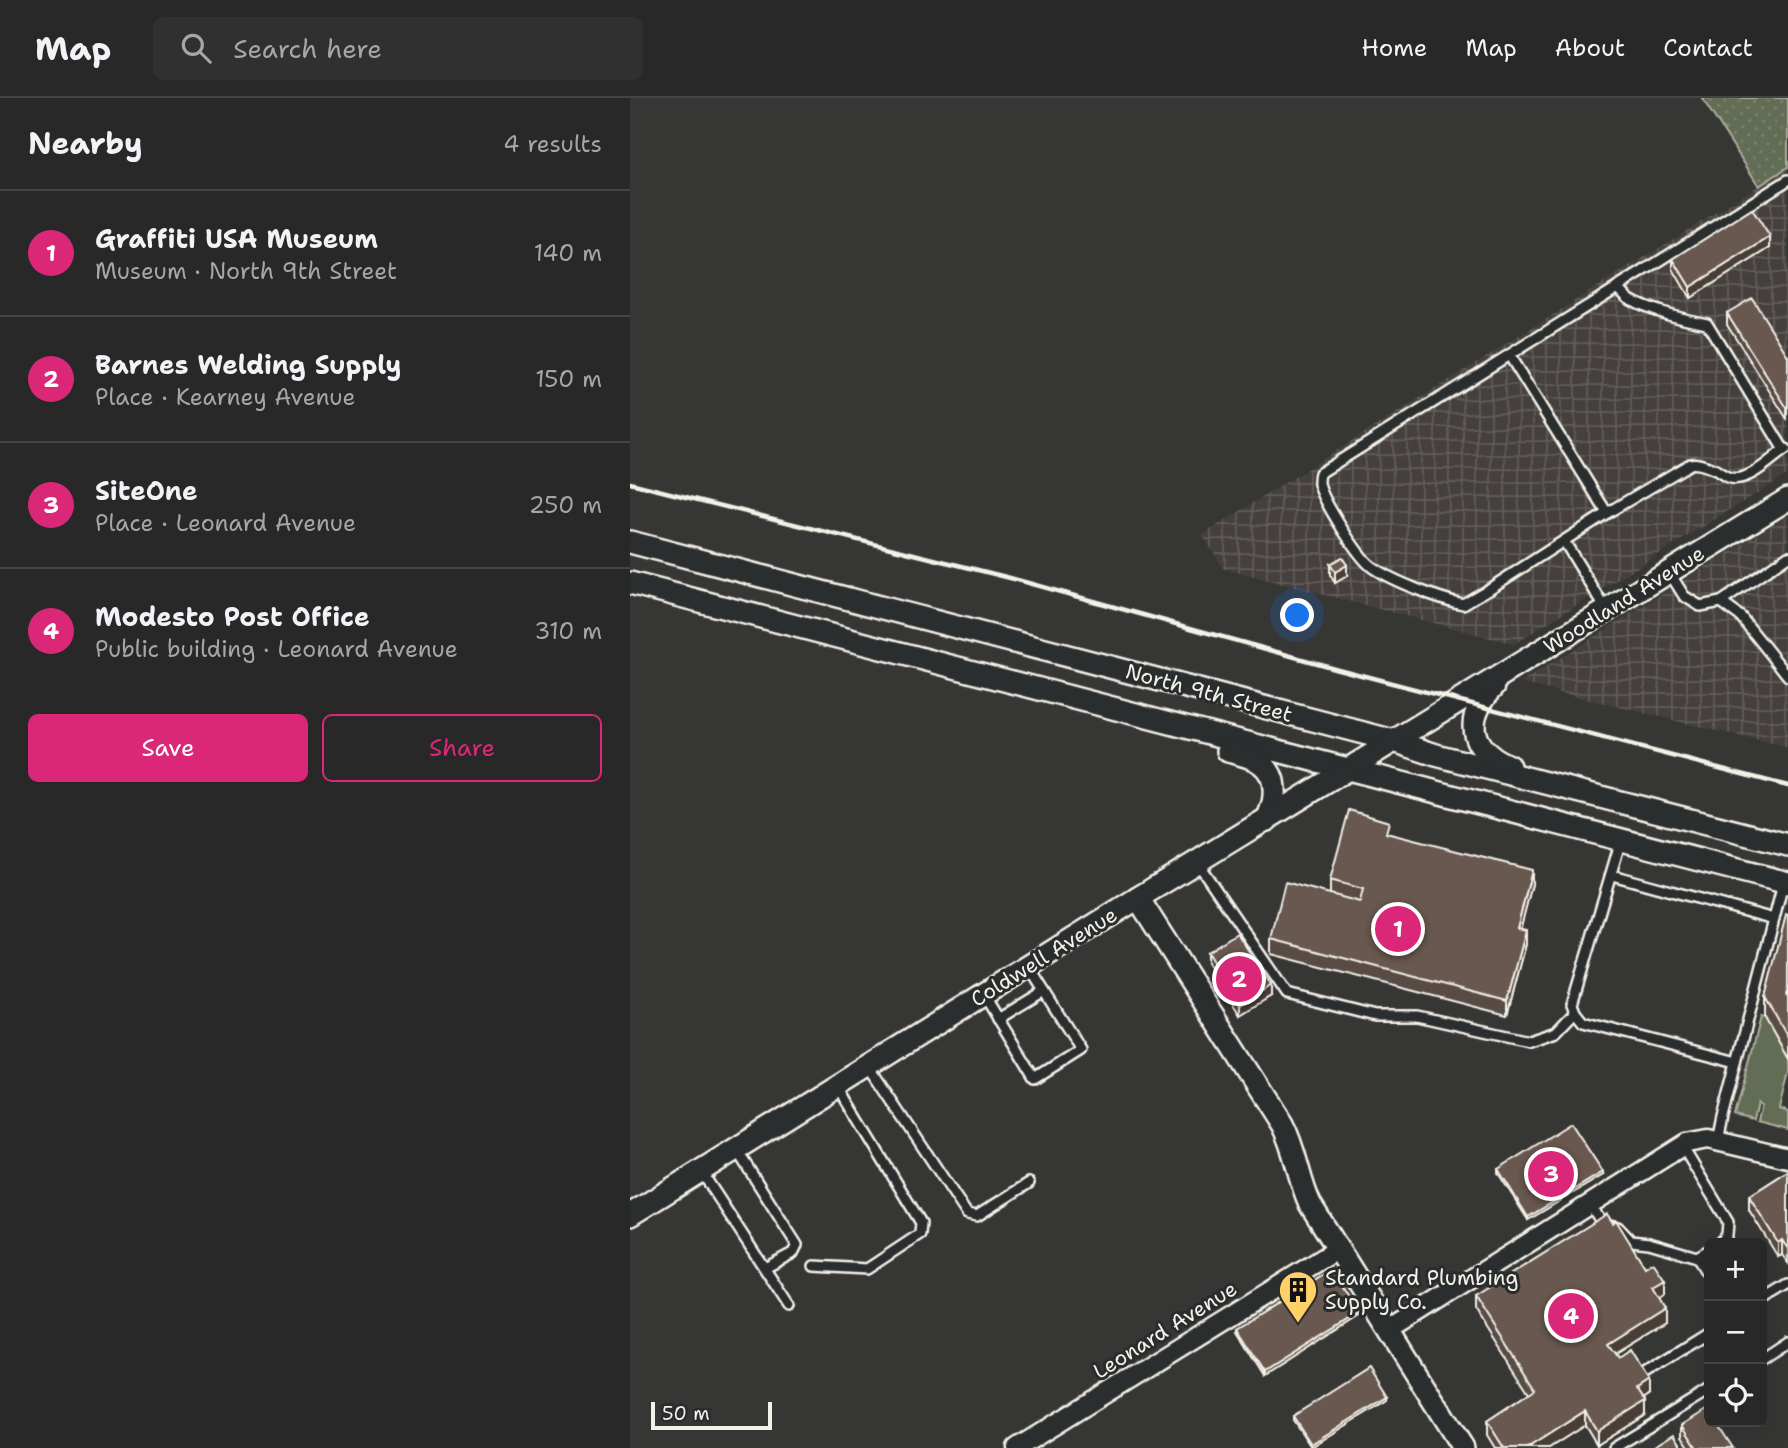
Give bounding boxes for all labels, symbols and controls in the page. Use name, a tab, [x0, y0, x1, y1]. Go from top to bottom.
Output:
search box	[153, 17, 643, 80]
text: Map	[35, 26, 111, 71]
icon: search	[177, 29, 215, 67]
text: Search here	[233, 31, 382, 66]
text: Home	[1361, 32, 1427, 64]
text: Map	[1465, 32, 1517, 64]
text: About	[1555, 32, 1625, 64]
text: Contact	[1663, 32, 1753, 64]
text: Nearby	[28, 123, 143, 164]
text: 4 results	[503, 129, 602, 159]
text: Graffiti USA Museum	[95, 221, 378, 256]
text: 1	[46, 238, 56, 268]
text: 140 m	[534, 238, 602, 268]
text: Museum · North 9th Street	[95, 256, 397, 286]
text: Barnes Welding Supply	[95, 347, 401, 382]
text: 2	[43, 364, 59, 394]
text: 150 m	[535, 364, 602, 394]
text: Place · Kearney Avenue	[95, 382, 356, 412]
text: SiteOne	[95, 473, 198, 508]
text: 3	[43, 490, 59, 520]
text: 250 m	[529, 490, 602, 520]
text: Place · Leonard Avenue	[95, 508, 356, 538]
street label: Woodland Avenue	[1538, 539, 1710, 661]
your location	[1280, 598, 1314, 632]
text: Modesto Post Office	[95, 599, 370, 634]
text: 4	[43, 616, 59, 646]
text: 310 m	[534, 616, 602, 646]
text: Public building · Leonard Avenue	[95, 634, 458, 664]
street label: North 9th Street	[1122, 657, 1296, 729]
button: Save	[28, 714, 308, 782]
button: Share	[322, 714, 602, 782]
street label: Coldwell Avenue	[965, 901, 1123, 1013]
pin: 1	[1375, 903, 1421, 955]
pin: 2	[1216, 953, 1262, 1005]
pin: 3	[1528, 1148, 1574, 1200]
map controls	[1704, 1238, 1767, 1427]
button: +	[1704, 1238, 1767, 1301]
place label: Standard Plumbing Supply Co.	[1325, 1264, 1518, 1316]
building icon: Standard Plumbing Supply Co.	[1277, 1269, 1319, 1324]
street label: Leonard Avenue	[1088, 1275, 1242, 1385]
pin: 4	[1548, 1290, 1594, 1342]
button: −	[1704, 1301, 1767, 1364]
button: locate	[1704, 1364, 1767, 1427]
scale bar	[651, 1399, 772, 1431]
text: 50 m	[662, 1401, 710, 1426]

